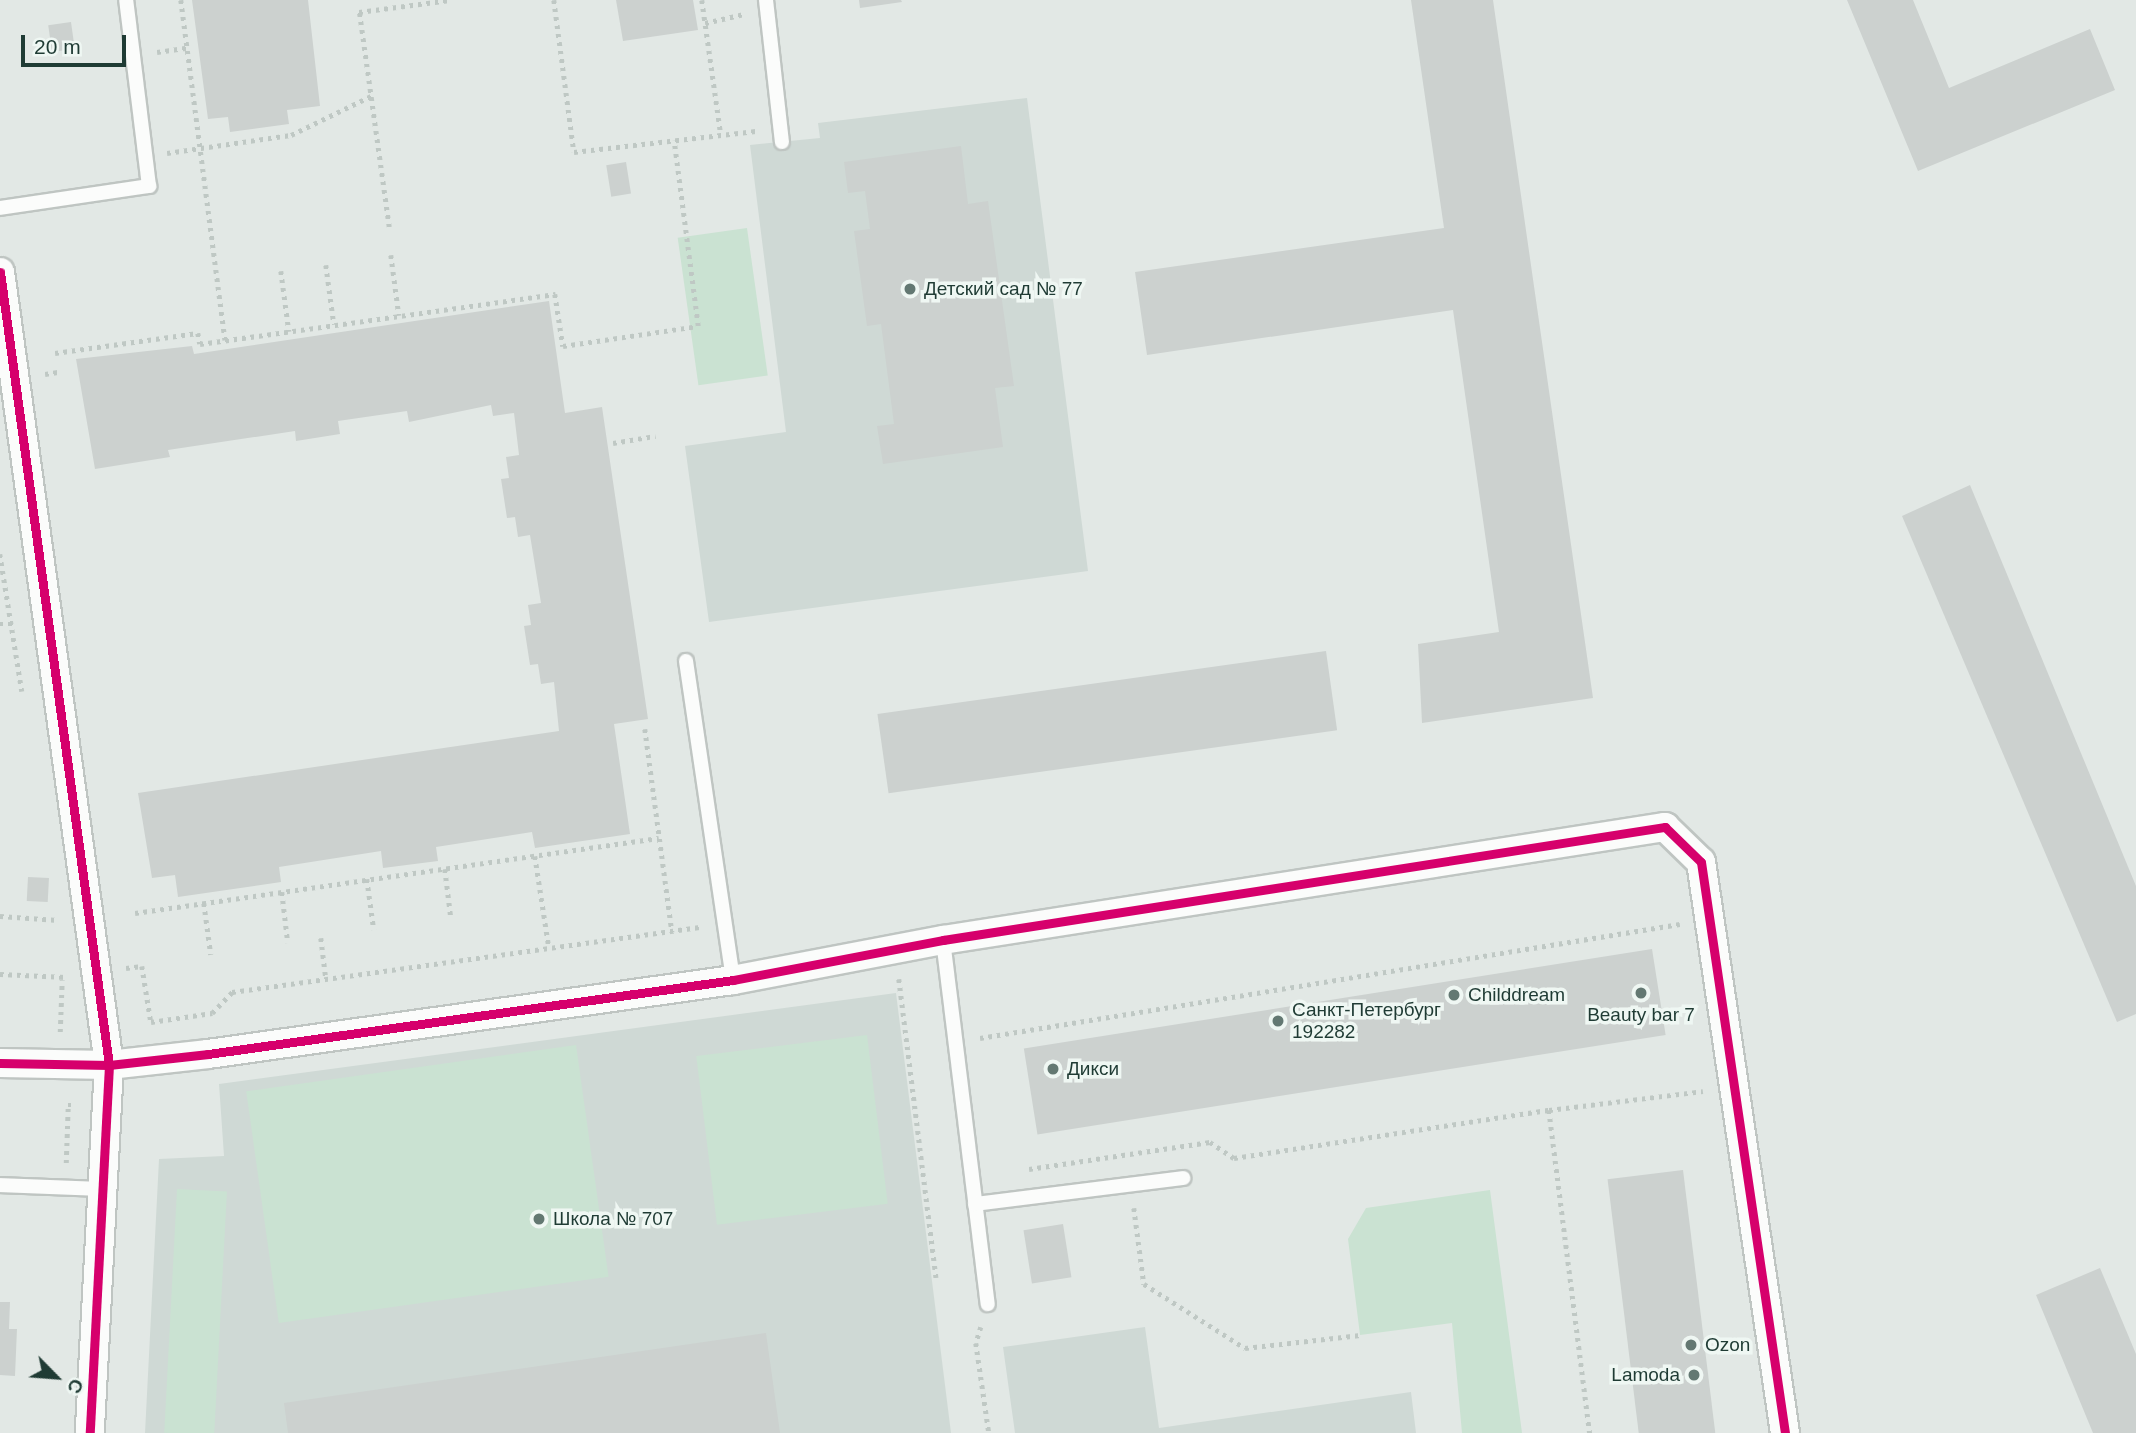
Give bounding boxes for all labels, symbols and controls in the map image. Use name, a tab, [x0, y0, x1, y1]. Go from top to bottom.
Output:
scale bar	[24, 21, 130, 65]
text: 20 m	[34, 35, 81, 58]
place label: Детский сад № 77	[924, 278, 1083, 300]
marker: Детский сад № 77	[902, 281, 918, 297]
place label: Childdream	[1468, 984, 1565, 1006]
marker: Beauty bar 7	[1633, 985, 1649, 1001]
marker: Childdream	[1446, 987, 1462, 1003]
place label: Санкт-Петербург 192282	[1292, 999, 1441, 1043]
place label: Beauty bar 7	[1587, 1004, 1695, 1026]
marker: Санкт-Петербург 192282	[1270, 1013, 1286, 1029]
place label: Дикси	[1067, 1058, 1119, 1080]
marker: Дикси	[1045, 1061, 1061, 1077]
place label: Школа № 707	[553, 1208, 673, 1230]
marker: Школа № 707	[531, 1211, 547, 1227]
place label: Ozon	[1705, 1334, 1750, 1356]
marker: Ozon	[1683, 1337, 1699, 1353]
north arrow	[21, 1342, 91, 1412]
place label: Lamoda	[1611, 1364, 1680, 1386]
marker: Lamoda	[1686, 1367, 1702, 1383]
text: С	[63, 1375, 88, 1397]

